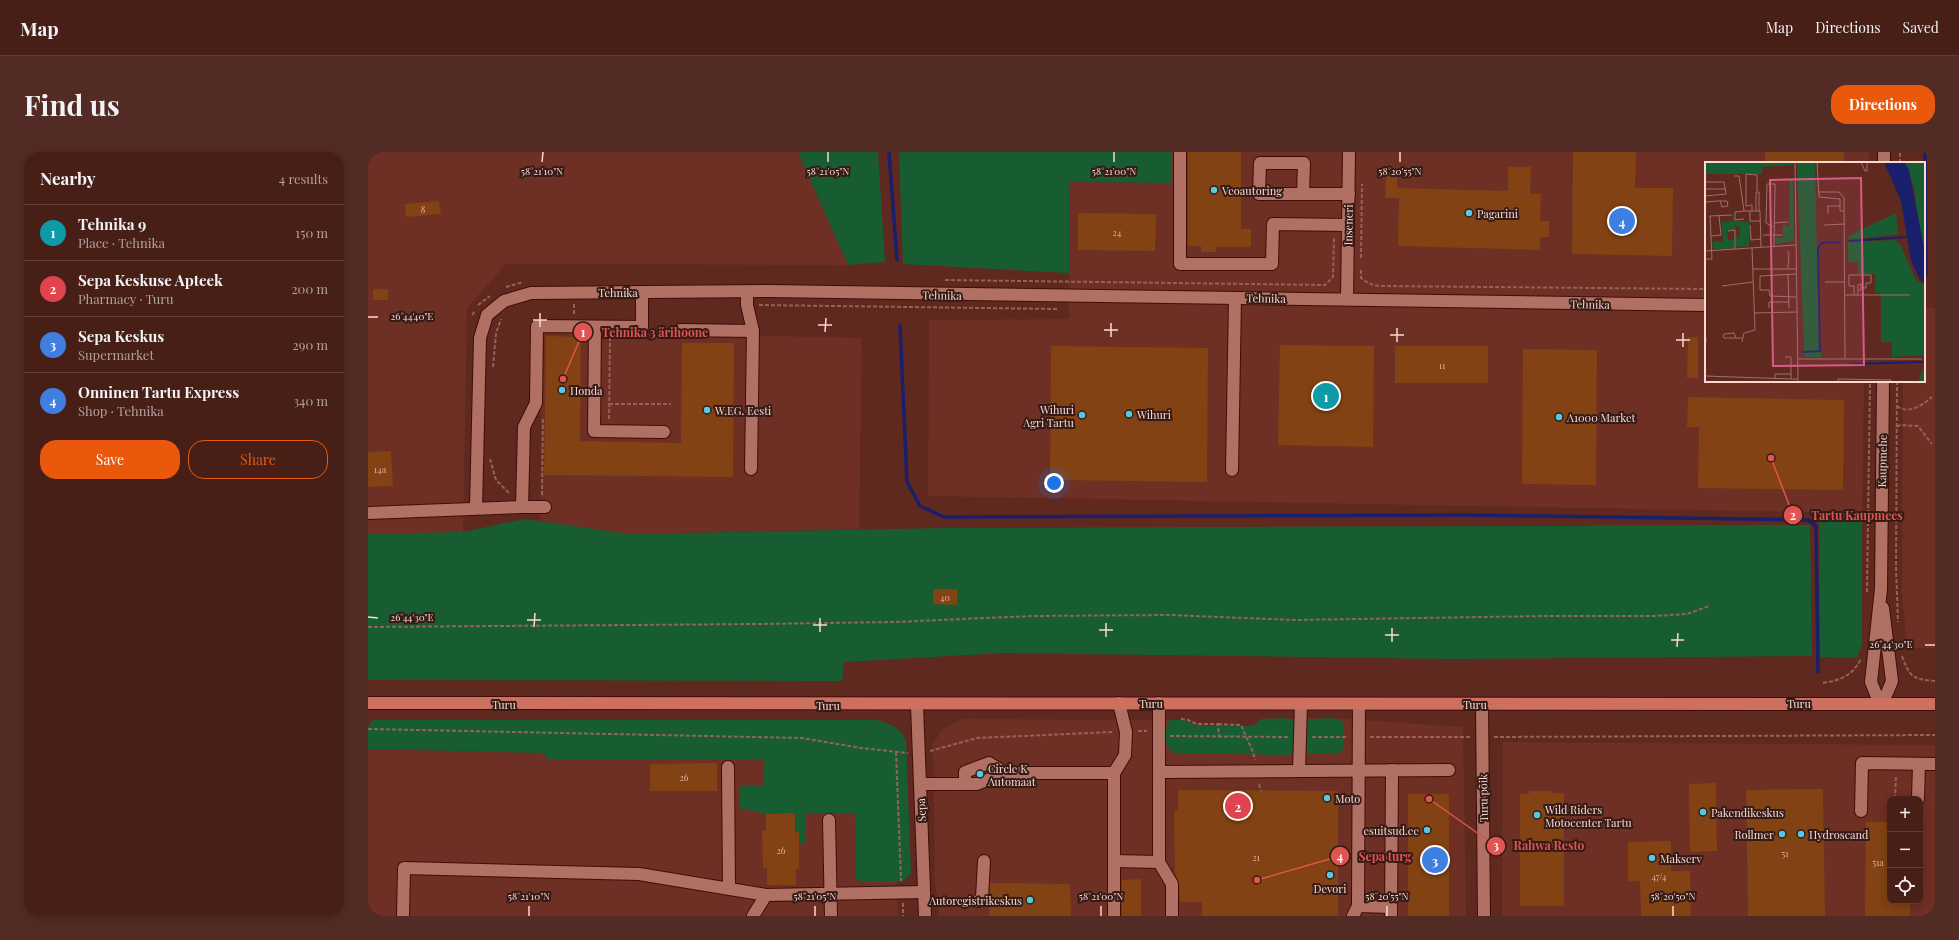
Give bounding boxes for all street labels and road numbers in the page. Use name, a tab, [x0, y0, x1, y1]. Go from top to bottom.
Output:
street label: Inseneri	[1340, 204, 1356, 246]
street label: Tehnika	[598, 285, 638, 300]
street label: Tehnika	[922, 287, 962, 303]
street label: Tehnika	[1246, 290, 1286, 306]
street label: Tehnika	[1570, 296, 1610, 312]
street label: Kaupmehe	[1874, 434, 1890, 488]
street label: Turu	[1139, 696, 1163, 711]
street label: Turu	[1787, 696, 1811, 711]
street label: Turu	[492, 697, 516, 712]
street label: Turu	[1463, 697, 1487, 712]
street label: Turu	[816, 698, 840, 713]
street label: Turu põik	[1475, 774, 1491, 822]
street label: Sepa	[913, 797, 929, 822]

